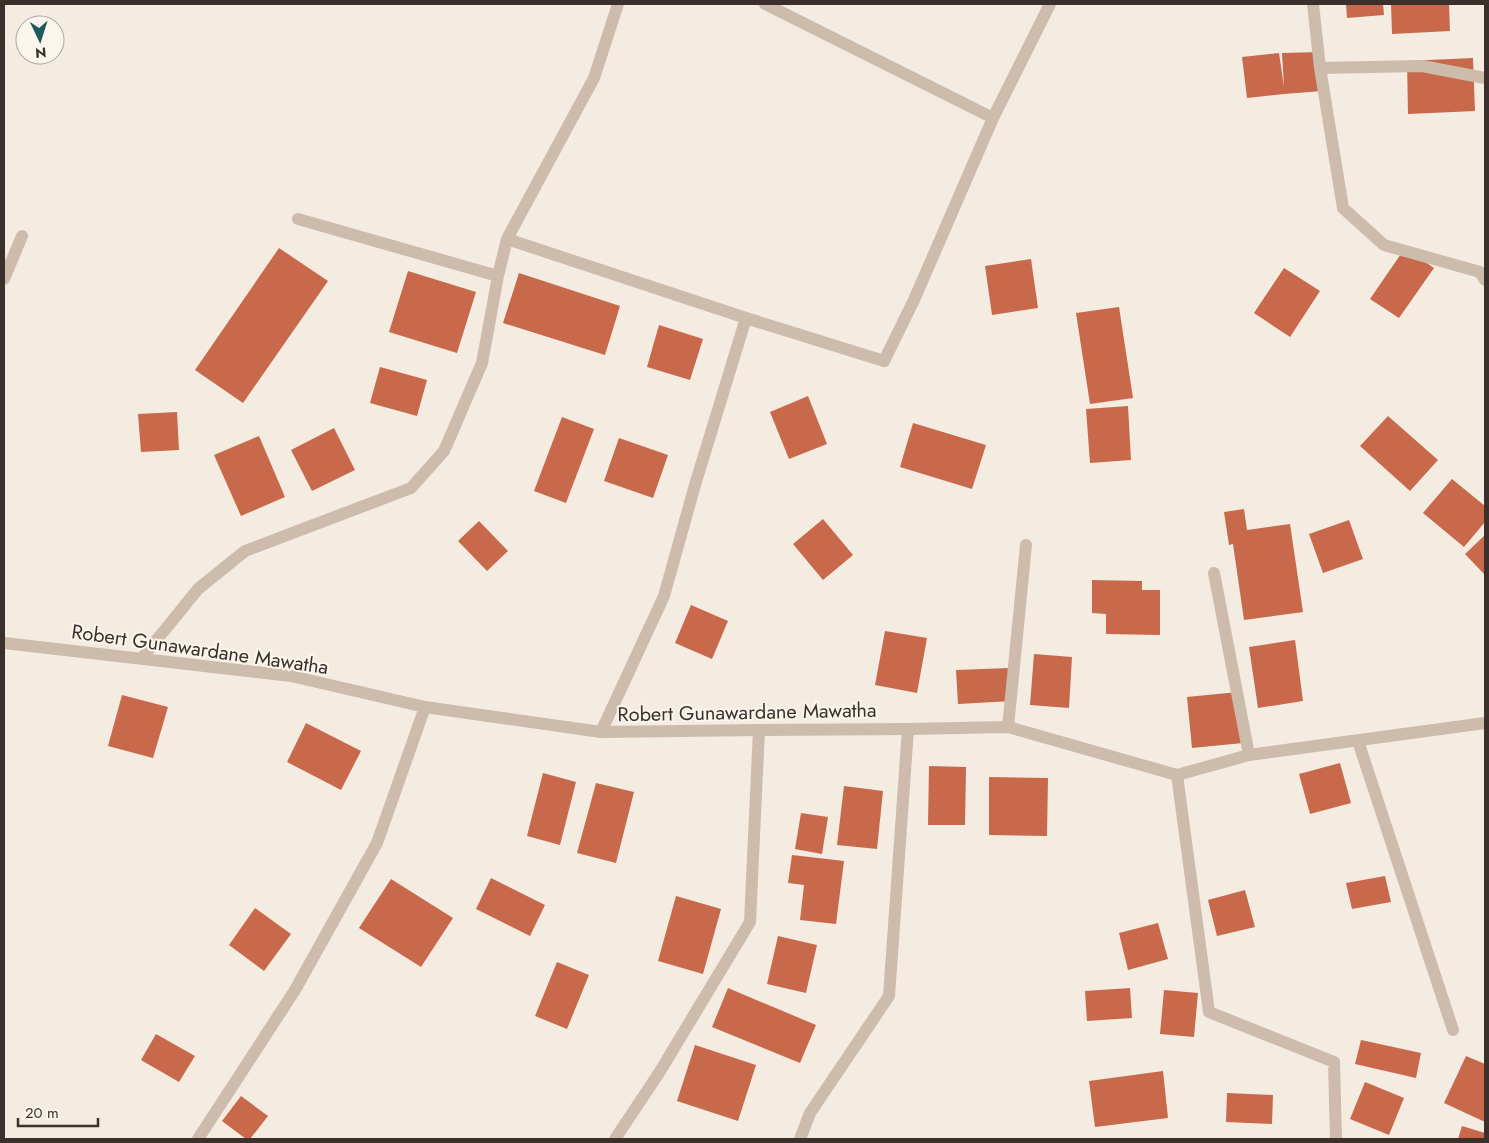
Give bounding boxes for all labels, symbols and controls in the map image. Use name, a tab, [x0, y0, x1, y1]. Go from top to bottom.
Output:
north arrow	[15, 15, 65, 65]
text: N	[35, 43, 47, 63]
street label: Robert Gunawardane Mawatha	[70, 617, 330, 682]
street label: Robert Gunawardane Mawatha	[617, 696, 877, 729]
scale bar	[18, 1096, 98, 1128]
text: 20 m	[25, 1102, 59, 1124]

